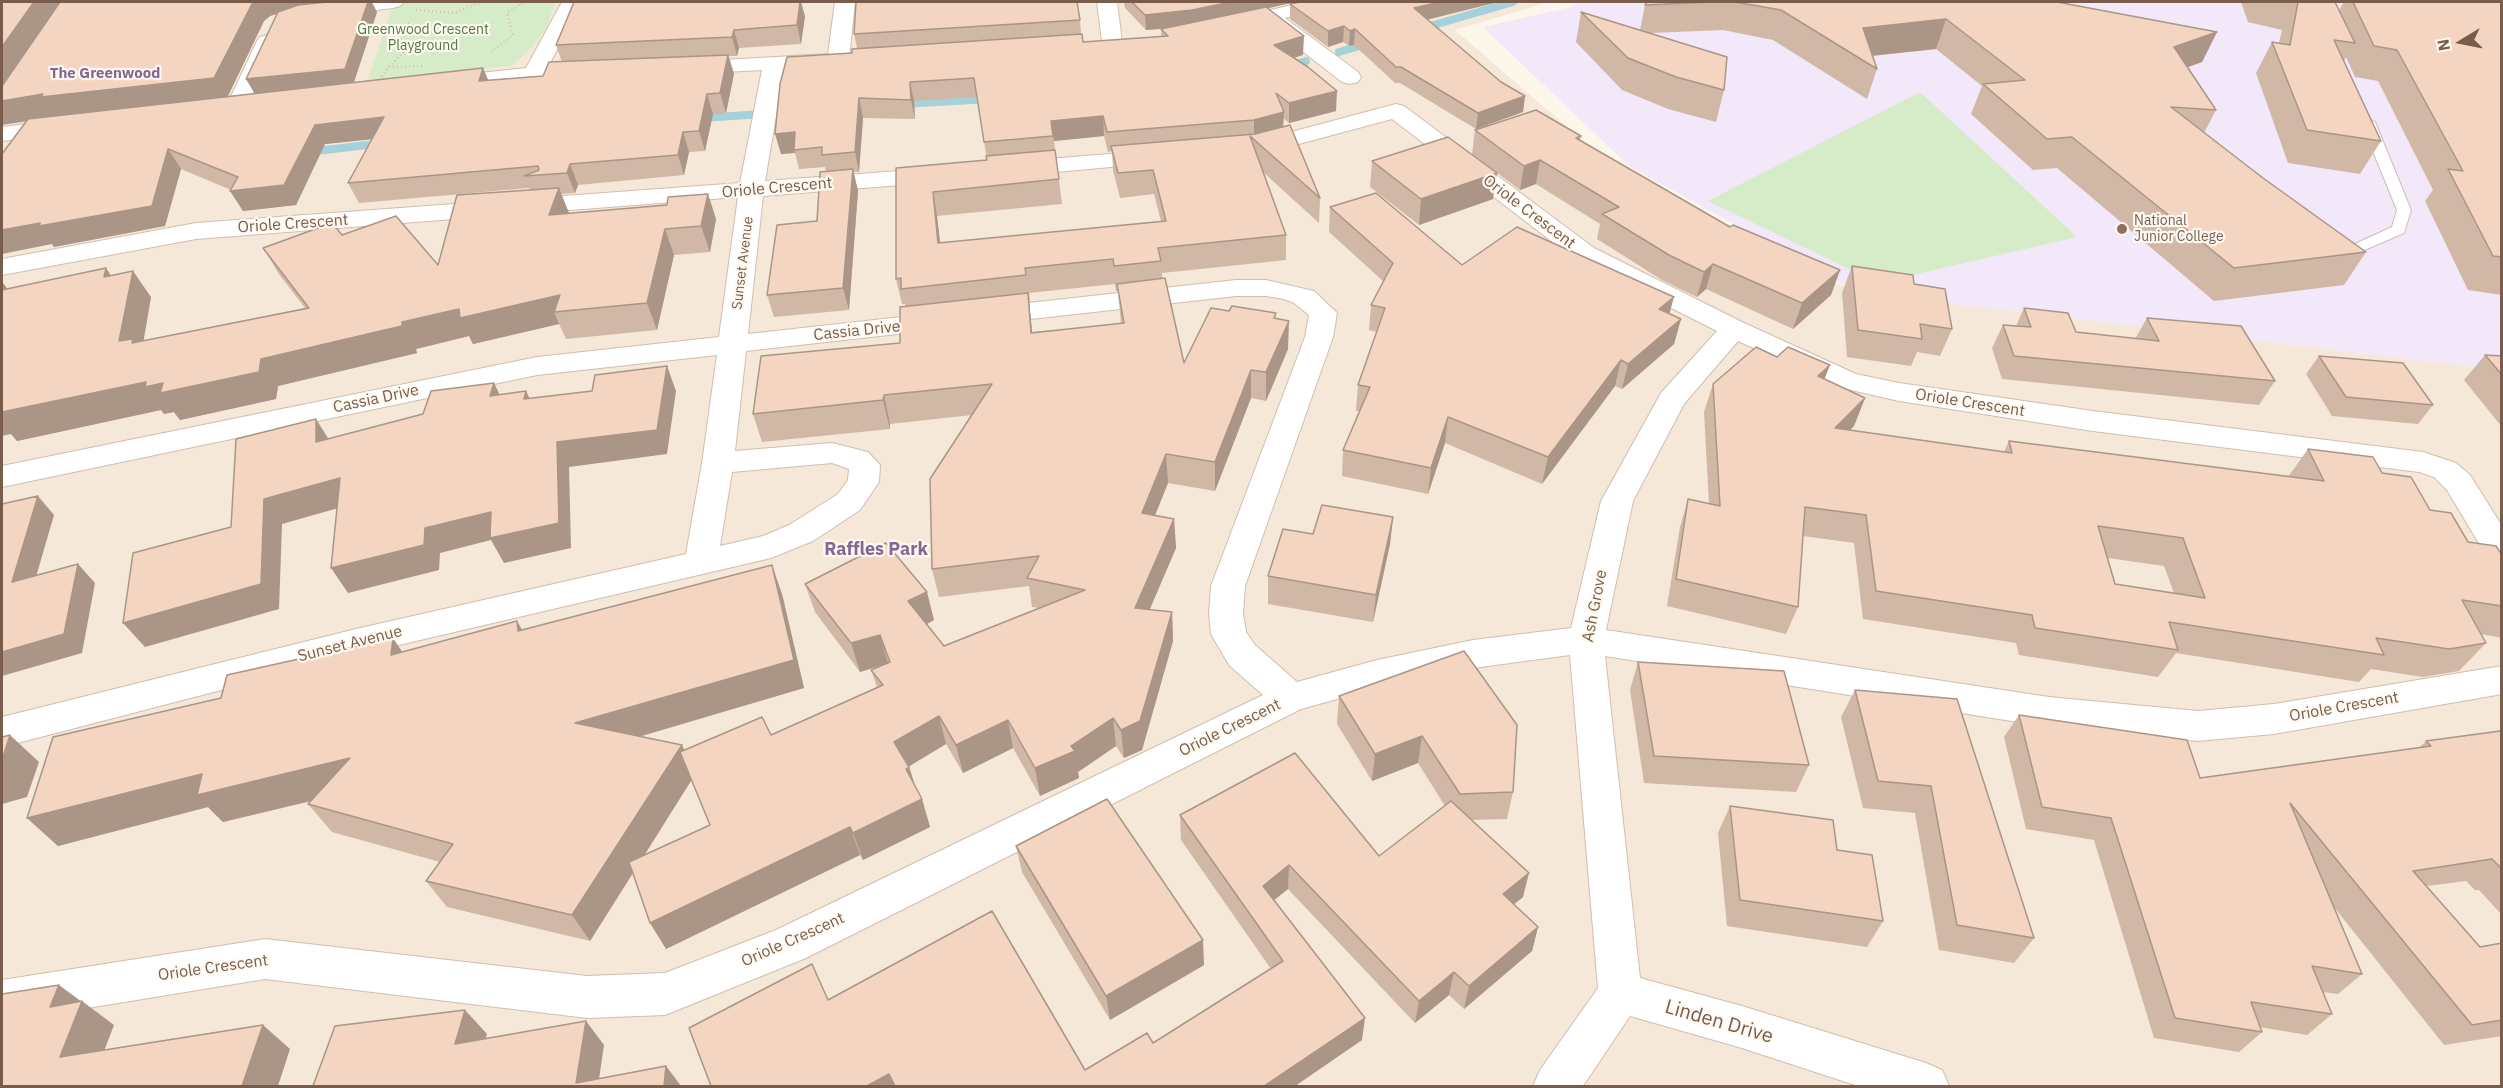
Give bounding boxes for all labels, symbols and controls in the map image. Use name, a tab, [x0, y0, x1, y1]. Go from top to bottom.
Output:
north arrow	[2431, 12, 2491, 72]
park label: Greenwood Crescent Playground	[357, 22, 489, 54]
text: N	[2432, 38, 2454, 53]
district label: The Greenwood	[50, 65, 160, 83]
street label: Oriole Crescent	[1479, 171, 1579, 253]
street label: Oriole Crescent	[721, 174, 833, 202]
street label: Oriole Crescent	[237, 211, 349, 237]
place label: National Junior College	[2134, 213, 2224, 246]
street label: Sunset Avenue	[729, 216, 757, 310]
marker: National Junior College	[2115, 222, 2129, 236]
street label: Cassia Drive	[813, 317, 901, 345]
street label: Cassia Drive	[331, 381, 421, 417]
street label: Oriole Crescent	[1914, 385, 2026, 421]
district label: Raffles Park	[824, 539, 928, 561]
street label: Ash Grove	[1579, 568, 1611, 644]
street label: Sunset Avenue	[296, 622, 404, 666]
street label: Oriole Crescent	[2288, 688, 2400, 726]
street label: Oriole Crescent	[1176, 695, 1284, 761]
street label: Oriole Crescent	[738, 909, 848, 971]
street label: Oriole Crescent	[157, 951, 269, 985]
street label: Linden Drive	[1662, 995, 1776, 1049]

